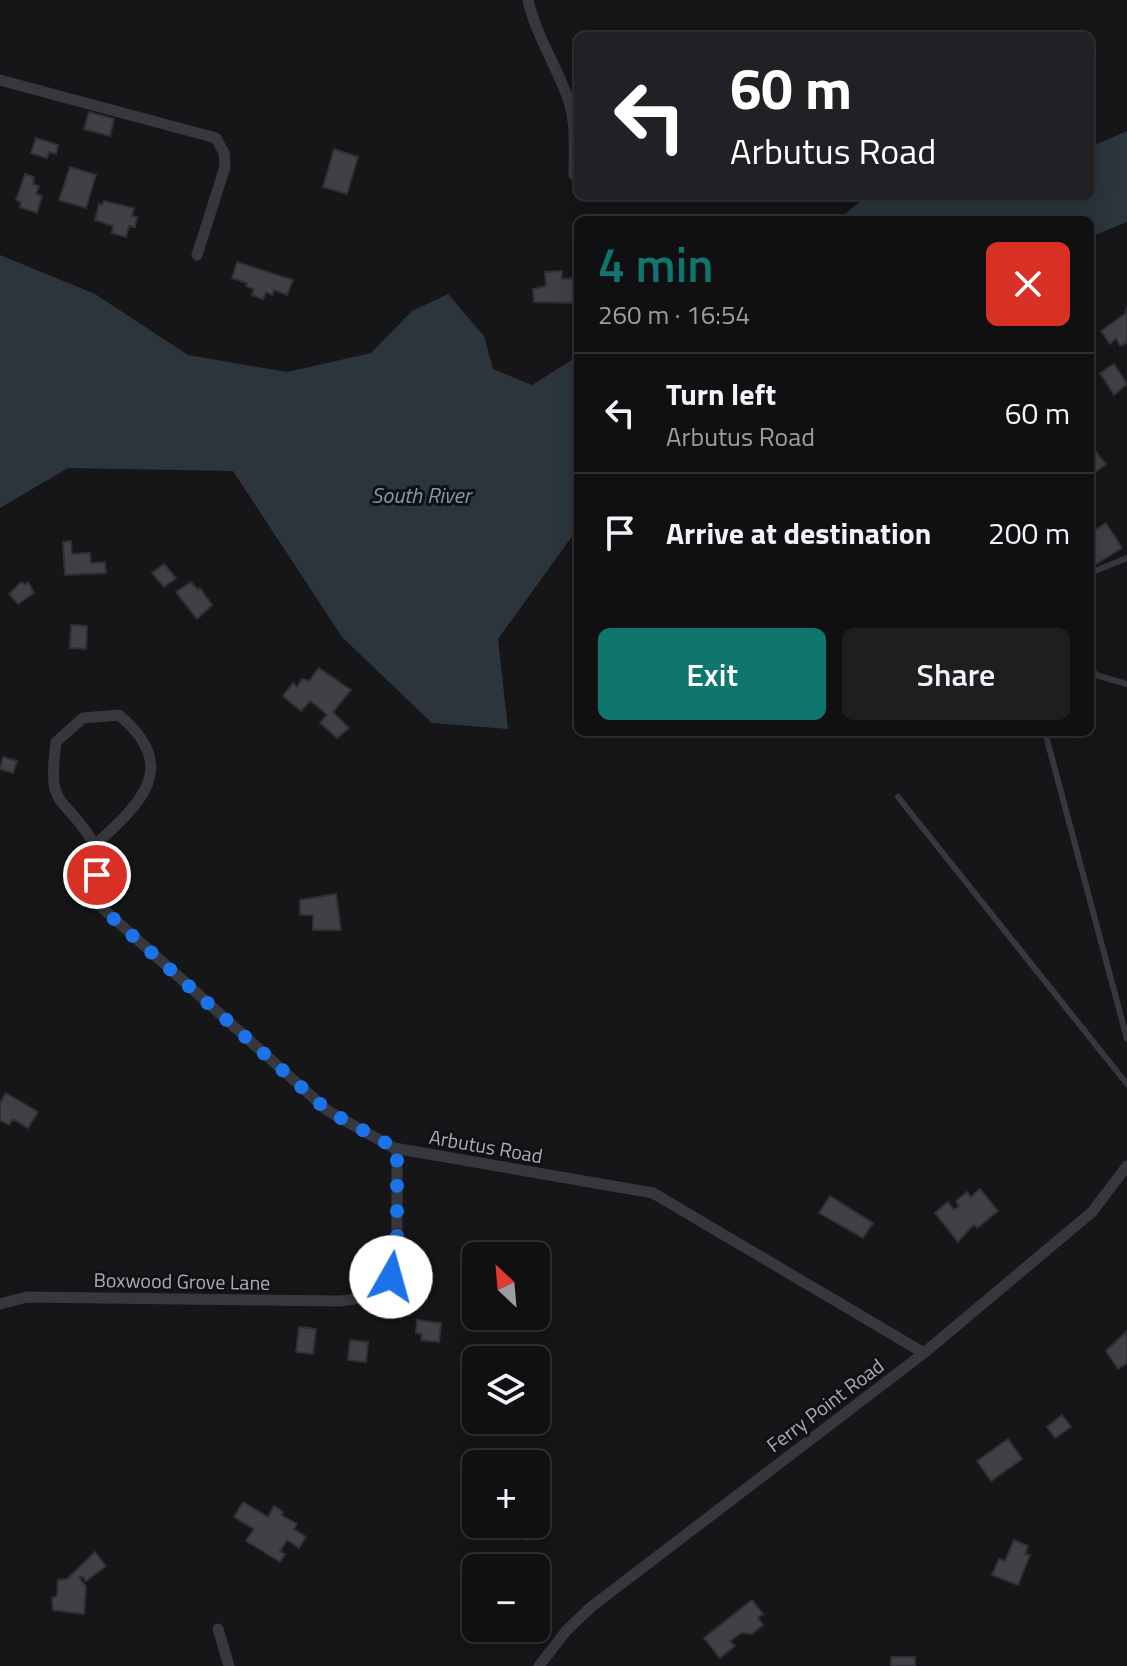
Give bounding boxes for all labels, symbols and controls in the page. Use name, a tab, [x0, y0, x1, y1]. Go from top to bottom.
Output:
text: 60 m	[730, 46, 852, 131]
icon: left	[598, 64, 702, 168]
text: Arbutus Road	[730, 123, 936, 178]
text: 4 min	[598, 228, 713, 301]
button: close	[986, 242, 1070, 326]
text: 260 m · 16:54	[598, 295, 750, 334]
text: Turn left	[666, 371, 776, 417]
text: 60 m	[1005, 390, 1070, 436]
icon: left	[598, 391, 642, 435]
text: Arbutus Road	[666, 417, 815, 456]
water label: South River	[371, 478, 474, 512]
text: Arrive at destination	[666, 510, 931, 556]
text: 200 m	[988, 510, 1070, 556]
icon: arrive	[598, 511, 642, 555]
button: Exit	[598, 628, 826, 720]
button: Share	[842, 628, 1070, 720]
pin	[63, 841, 131, 909]
icon: arrive	[75, 853, 119, 897]
street label: Arbutus Road	[427, 1121, 545, 1171]
position arrow	[349, 1235, 433, 1319]
north arrow	[462, 1242, 550, 1330]
map controls	[462, 1242, 550, 1642]
street label: Boxwood Grove Lane	[93, 1264, 271, 1298]
button: layers	[462, 1346, 550, 1434]
street label: Ferry Point Road	[760, 1350, 890, 1460]
button: +	[462, 1450, 550, 1538]
button: −	[462, 1554, 550, 1642]

